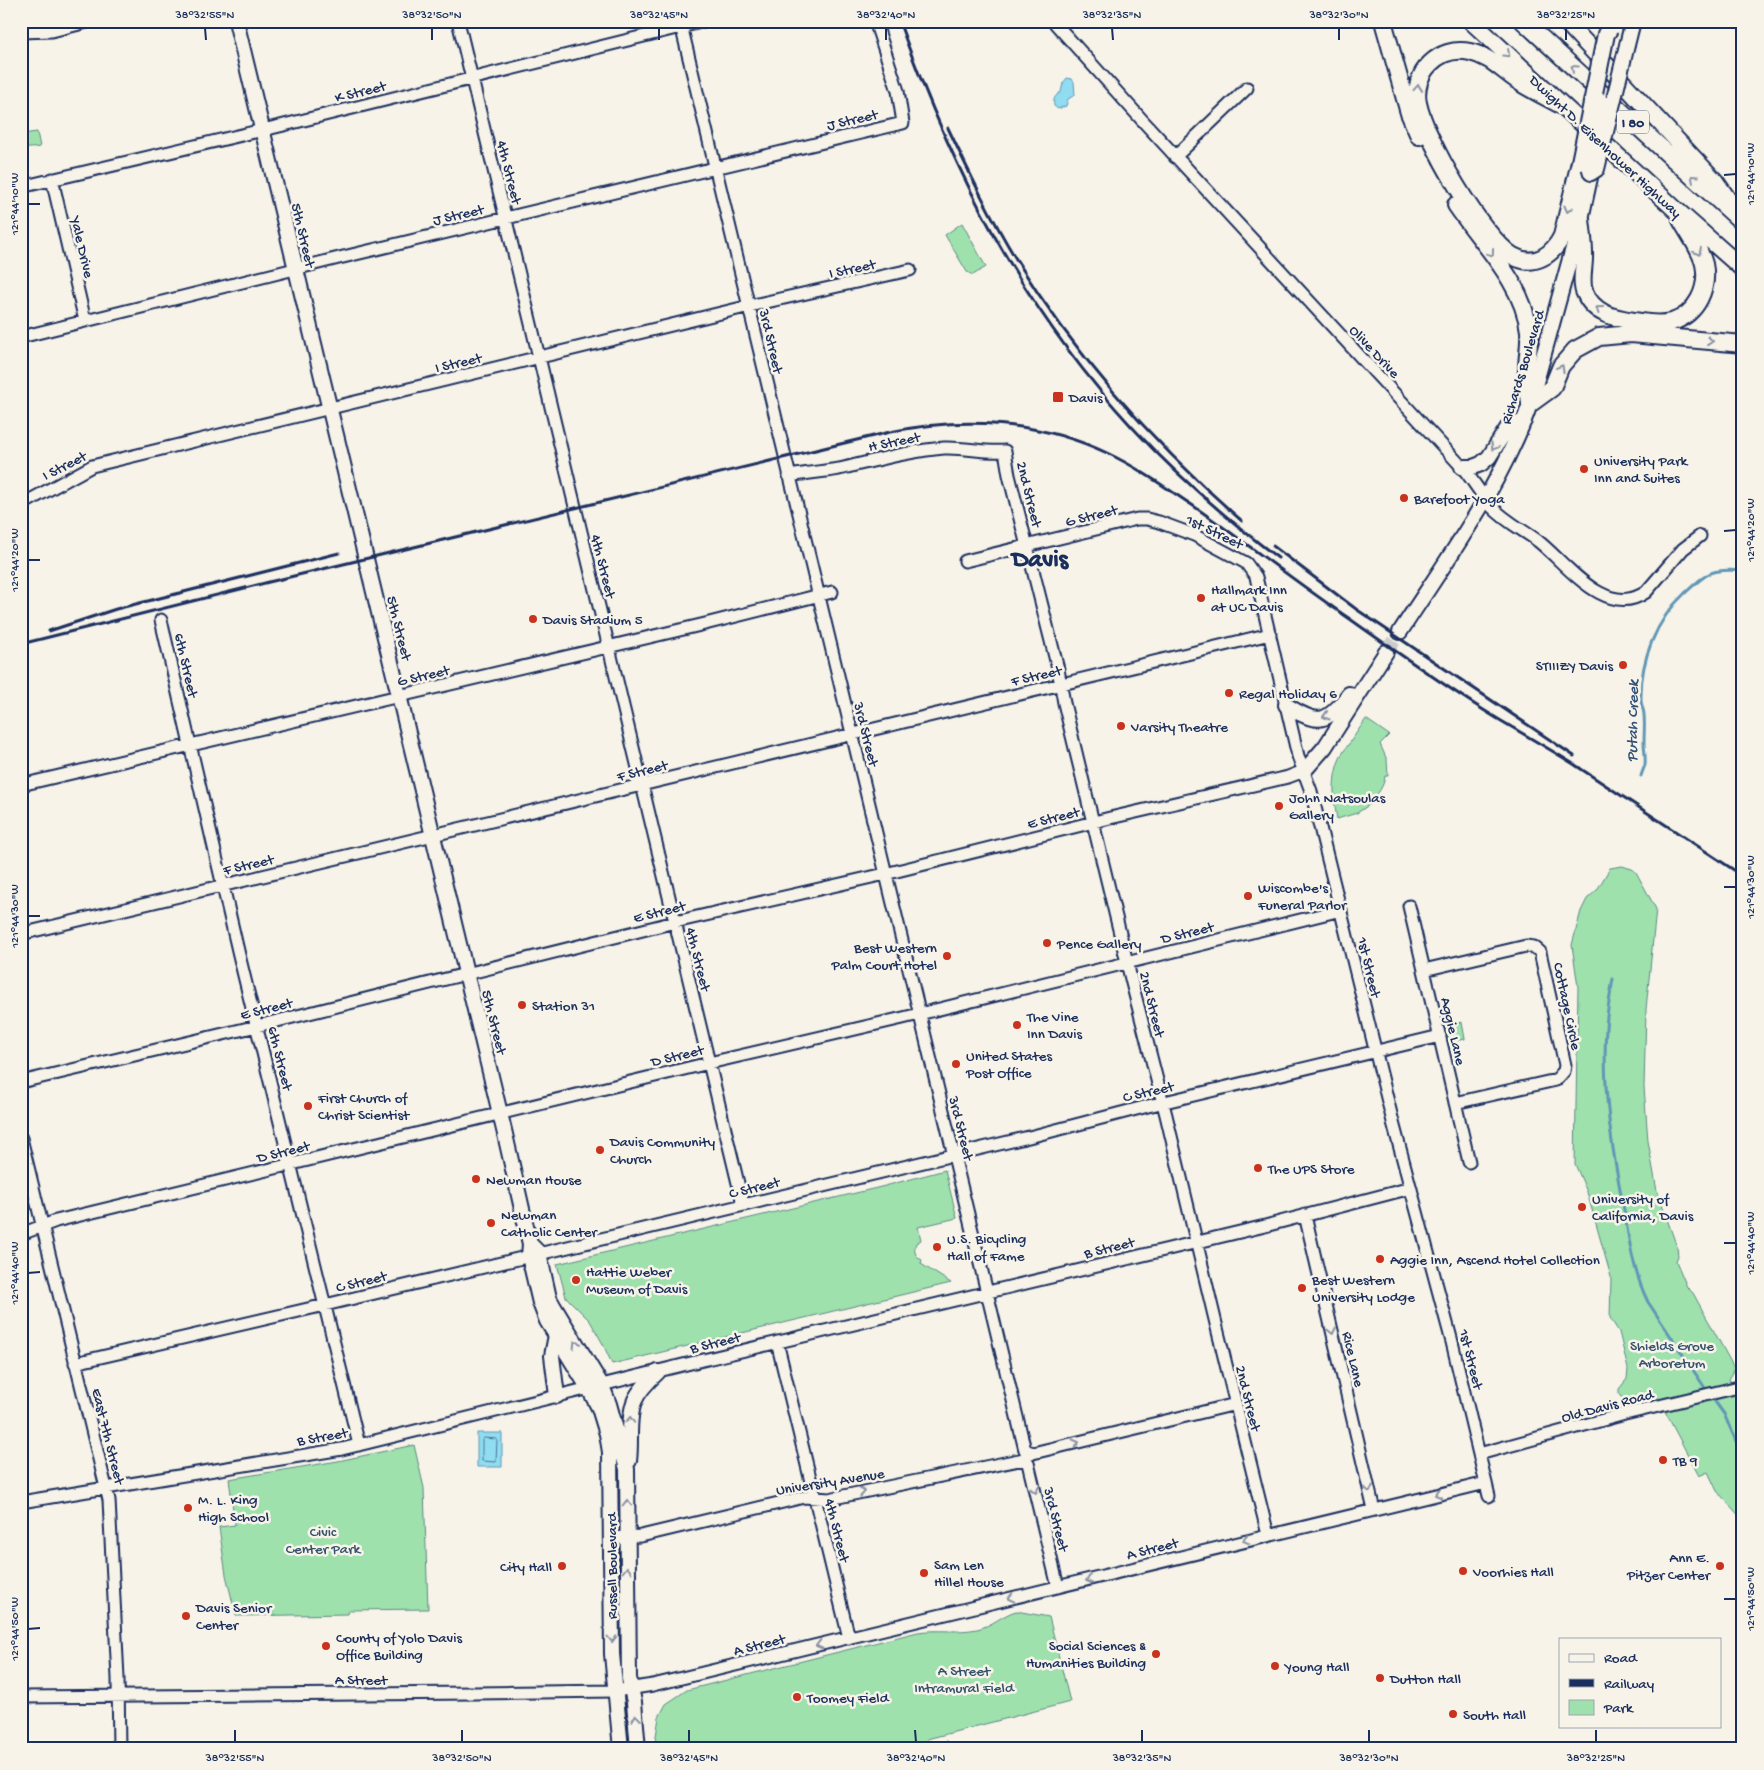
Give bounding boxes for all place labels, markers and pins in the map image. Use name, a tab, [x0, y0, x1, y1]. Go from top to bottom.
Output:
marker: Davis	[1051, 390, 1065, 404]
place label: Davis	[1068, 390, 1103, 408]
place label: University Park Inn and Suites	[1594, 453, 1688, 488]
marker: University Park Inn and Suites	[1578, 463, 1590, 475]
place label: Barefoot Yoga	[1413, 491, 1505, 509]
marker: Barefoot Yoga	[1398, 492, 1410, 504]
place label: Hallmark Inn at UC Davis	[1211, 582, 1287, 617]
marker: Hallmark Inn at UC Davis	[1195, 592, 1207, 604]
place label: Davis Stadium 5	[542, 612, 643, 630]
marker: Davis Stadium 5	[527, 613, 539, 625]
place label: STIIIZY Davis	[1536, 658, 1613, 676]
marker: STIIIZY Davis	[1617, 659, 1629, 671]
place label: Regal Holiday 6	[1239, 686, 1337, 704]
marker: Regal Holiday 6	[1223, 687, 1235, 699]
place label: Varsity Theatre	[1130, 719, 1228, 737]
marker: Varsity Theatre	[1115, 720, 1127, 732]
place label: John Natsoulas Gallery	[1289, 790, 1386, 825]
marker: John Natsoulas Gallery	[1273, 800, 1285, 812]
place label: Wiscombe's Funeral Parlor	[1257, 880, 1348, 915]
marker: Wiscombe's Funeral Parlor	[1242, 890, 1254, 902]
place label: Pence Gallery	[1056, 936, 1142, 954]
marker: Pence Gallery	[1041, 937, 1053, 949]
place label: Best Western Palm Court Hotel	[830, 940, 937, 975]
marker: Best Western Palm Court Hotel	[941, 950, 953, 962]
place label: Station 31	[532, 998, 595, 1016]
marker: Station 31	[516, 999, 528, 1011]
place label: The Vine Inn Davis	[1026, 1009, 1082, 1044]
marker: The Vine Inn Davis	[1011, 1019, 1023, 1031]
place label: United States Post Office	[965, 1048, 1053, 1083]
marker: United States Post Office	[950, 1058, 962, 1070]
place label: First Church of Christ Scientist	[317, 1090, 411, 1125]
marker: First Church of Christ Scientist	[302, 1100, 314, 1112]
place label: Davis Community Church	[609, 1134, 716, 1169]
marker: Davis Community Church	[594, 1144, 606, 1156]
place label: The UPS Store	[1267, 1161, 1355, 1179]
marker: The UPS Store	[1252, 1162, 1264, 1174]
place label: Newman House	[486, 1172, 582, 1190]
marker: Newman House	[470, 1173, 482, 1185]
place label: University of California, Davis	[1592, 1191, 1694, 1226]
marker: University of California, Davis	[1576, 1201, 1588, 1213]
place label: Newman Catholic Center	[501, 1207, 598, 1242]
marker: Newman Catholic Center	[485, 1217, 497, 1229]
place label: U.S. Bicycling Hall of Fame	[947, 1231, 1026, 1266]
marker: U.S. Bicycling Hall of Fame	[931, 1241, 943, 1253]
place label: Aggie Inn, Ascend Hotel Collection	[1390, 1252, 1600, 1270]
marker: Aggie Inn, Ascend Hotel Collection	[1374, 1253, 1386, 1265]
place label: Hattie Weber Museum of Davis	[586, 1264, 688, 1299]
place label: Best Western University Lodge	[1311, 1272, 1415, 1307]
marker: Hattie Weber Museum of Davis	[570, 1274, 582, 1286]
marker: Best Western University Lodge	[1296, 1282, 1308, 1294]
place label: TB 9	[1672, 1453, 1698, 1471]
marker: TB 9	[1657, 1454, 1669, 1466]
place label: M. L. King High School	[198, 1492, 269, 1527]
marker: M. L. King High School	[182, 1502, 194, 1514]
place label: Ann E. Pitzer Center	[1626, 1550, 1712, 1585]
place label: Sam Len Hillel House	[934, 1557, 1004, 1592]
place label: City Hall	[500, 1559, 552, 1577]
marker: City Hall	[556, 1560, 568, 1572]
marker: Ann E. Pitzer Center	[1714, 1560, 1726, 1572]
place label: Voorhies Hall	[1472, 1564, 1554, 1582]
marker: Voorhies Hall	[1457, 1565, 1469, 1577]
marker: Sam Len Hillel House	[918, 1567, 930, 1579]
place label: Davis Senior Center	[195, 1600, 273, 1635]
marker: Davis Senior Center	[180, 1610, 192, 1622]
place label: County of Yolo Davis Office Building	[336, 1630, 462, 1665]
place label: Social Sciences & Humanities Building	[1026, 1638, 1146, 1673]
marker: County of Yolo Davis Office Building	[320, 1640, 332, 1652]
marker: Social Sciences & Humanities Building	[1150, 1648, 1162, 1660]
place label: Young Hall	[1283, 1659, 1350, 1677]
marker: Young Hall	[1269, 1660, 1281, 1672]
place label: Dutton Hall	[1389, 1671, 1461, 1689]
marker: Dutton Hall	[1374, 1672, 1386, 1684]
place label: Toomey Field	[806, 1690, 890, 1708]
marker: Toomey Field	[791, 1691, 803, 1703]
place label: South Hall	[1463, 1707, 1526, 1725]
marker: South Hall	[1447, 1708, 1459, 1720]

